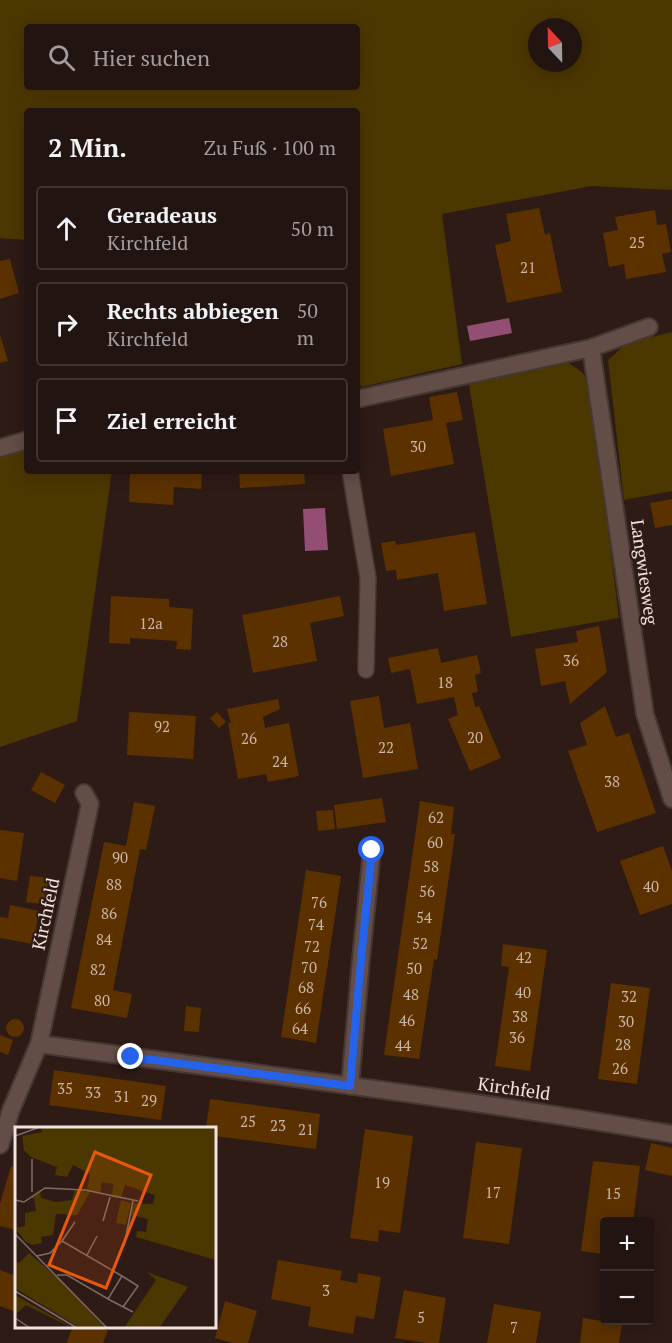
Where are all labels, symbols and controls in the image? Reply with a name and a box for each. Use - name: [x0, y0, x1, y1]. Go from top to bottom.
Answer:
- north arrow: [528, 18, 582, 72]
- search box: [24, 24, 360, 90]
- icon: search: [45, 41, 78, 74]
- text: Hier suchen: [93, 43, 210, 72]
- text: 2 Min.: [48, 130, 127, 164]
- text: Zu Fuß · 100 m: [204, 134, 336, 161]
- text: Geradeaus: [107, 200, 217, 229]
- icon: ahead: [50, 212, 83, 245]
- text: 50 m: [291, 215, 334, 242]
- text: Kirchfeld: [107, 229, 188, 256]
- house number: 25: [629, 232, 645, 252]
- house number: 21: [520, 257, 536, 277]
- text: Rechts abbiegen: [107, 296, 279, 325]
- text: 50 m: [297, 297, 318, 351]
- icon: right: [50, 308, 83, 341]
- text: Kirchfeld: [107, 325, 188, 352]
- icon: arrive: [50, 404, 83, 437]
- text: Ziel erreicht: [107, 406, 237, 435]
- house number: 30: [410, 436, 426, 456]
- street label: Langwiesweg: [626, 518, 664, 626]
- house number: 12a: [139, 613, 163, 633]
- house number: 28: [272, 631, 288, 651]
- house number: 36: [563, 650, 579, 670]
- house number: 18: [437, 672, 453, 692]
- house number: 92: [154, 716, 170, 736]
- house number: 20: [467, 727, 483, 747]
- house number: 26: [241, 728, 257, 748]
- house number: 22: [378, 737, 394, 757]
- house number: 24: [272, 751, 288, 771]
- house number: 38: [604, 771, 620, 791]
- house number: 62: [428, 807, 444, 827]
- house number: 60: [427, 832, 443, 852]
- route start: [358, 836, 384, 862]
- house number: 90: [112, 847, 128, 867]
- house number: 58: [423, 856, 439, 876]
- house number: 88: [106, 874, 122, 894]
- street label: Kirchfeld: [26, 875, 64, 952]
- house number: 40: [643, 876, 659, 896]
- house number: 56: [419, 881, 435, 901]
- house number: 76: [311, 892, 327, 912]
- house number: 86: [101, 903, 117, 923]
- house number: 54: [416, 907, 432, 927]
- house number: 74: [308, 914, 324, 934]
- house number: 84: [96, 929, 112, 949]
- house number: 52: [412, 933, 428, 953]
- house number: 72: [304, 936, 320, 956]
- house number: 42: [516, 947, 532, 967]
- house number: 70: [301, 957, 317, 977]
- house number: 50: [406, 958, 422, 978]
- house number: 82: [90, 959, 106, 979]
- house number: 68: [298, 977, 314, 997]
- house number: 40: [515, 982, 531, 1002]
- house number: 48: [403, 984, 419, 1004]
- house number: 32: [621, 986, 637, 1006]
- house number: 80: [94, 990, 110, 1010]
- house number: 66: [295, 998, 311, 1018]
- house number: 38: [512, 1006, 528, 1026]
- house number: 46: [399, 1010, 415, 1030]
- house number: 30: [618, 1011, 634, 1031]
- house number: 64: [292, 1018, 308, 1038]
- house number: 36: [509, 1027, 525, 1047]
- house number: 28: [615, 1034, 631, 1054]
- house number: 44: [395, 1035, 411, 1055]
- route end: [117, 1043, 143, 1069]
- house number: 26: [612, 1058, 628, 1078]
- street label: Kirchfeld: [476, 1071, 552, 1105]
- house number: 35: [57, 1078, 73, 1098]
- house number: 33: [85, 1082, 101, 1102]
- house number: 31: [114, 1086, 130, 1106]
- house number: 29: [141, 1090, 157, 1110]
- house number: 25: [240, 1111, 256, 1131]
- house number: 23: [270, 1115, 286, 1135]
- house number: 21: [298, 1119, 314, 1139]
- inset map: [15, 1127, 216, 1328]
- house number: 19: [374, 1172, 390, 1192]
- house number: 17: [485, 1182, 501, 1202]
- house number: 15: [605, 1183, 621, 1203]
- map controls: [600, 1217, 654, 1325]
- button: +: [600, 1217, 654, 1271]
- button: −: [600, 1271, 654, 1325]
- house number: 3: [322, 1280, 330, 1300]
- house number: 5: [417, 1307, 425, 1327]
- house number: 7: [510, 1317, 518, 1337]

